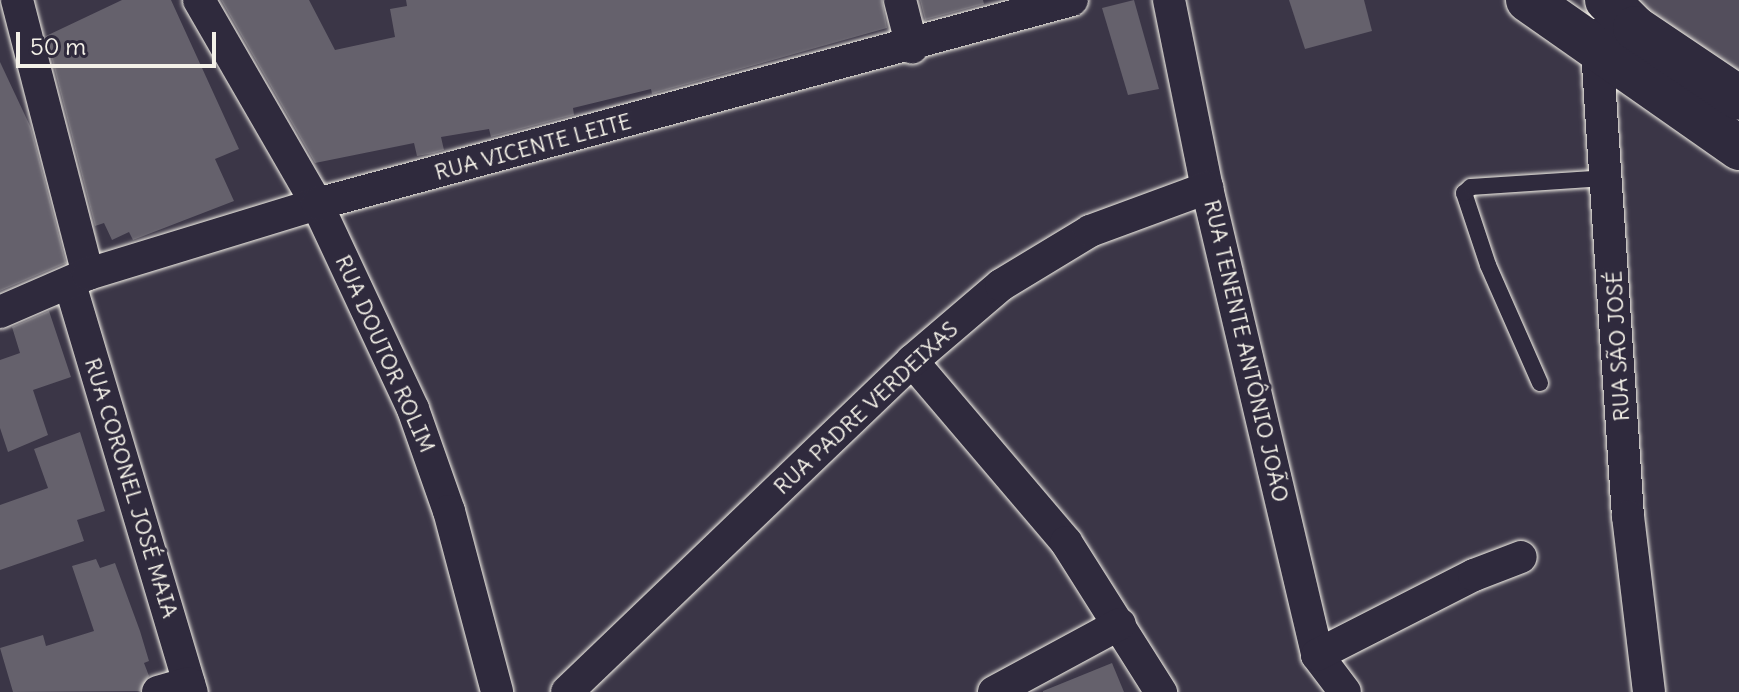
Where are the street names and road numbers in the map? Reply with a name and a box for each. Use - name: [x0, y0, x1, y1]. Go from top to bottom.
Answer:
- street label: RUA VICENTE LEITE: [432, 108, 634, 186]
- street label: RUA TENENTE ANTÔNIO JOÃO: [1198, 197, 1294, 505]
- street label: RUA DOUTOR ROLIM: [330, 251, 440, 457]
- street label: RUA SÃO JOSÉ: [1601, 270, 1635, 422]
- street label: RUA PADRE VERDEIXAS: [769, 316, 963, 500]
- street label: RUA CORONEL JOSÉ MAIA: [79, 355, 183, 621]

